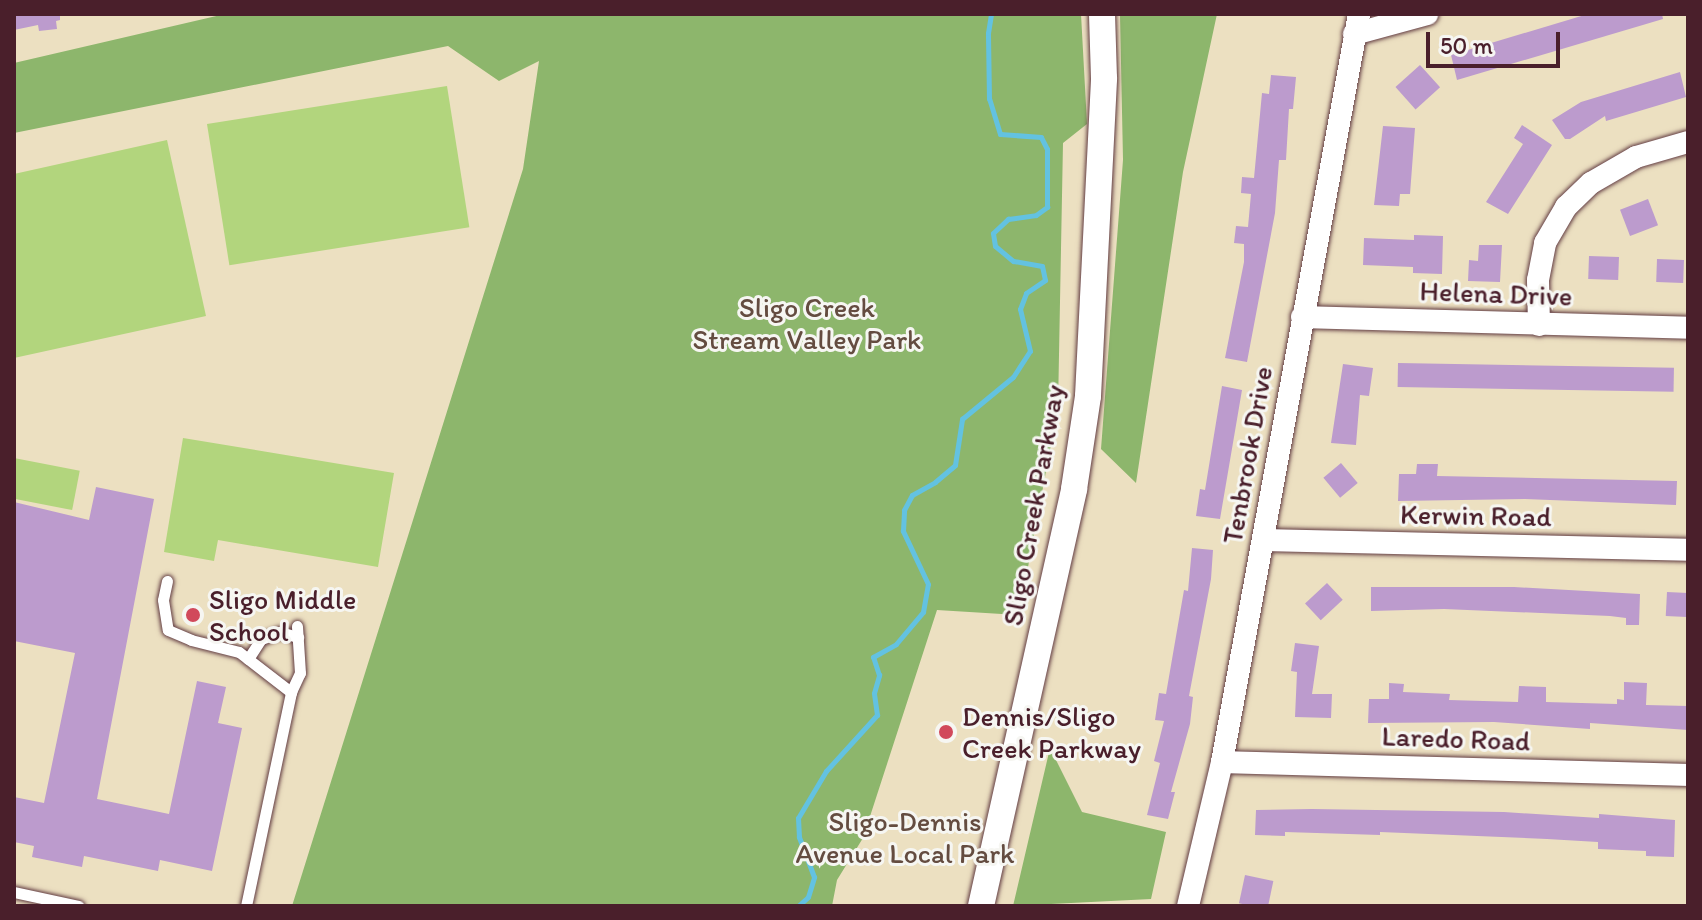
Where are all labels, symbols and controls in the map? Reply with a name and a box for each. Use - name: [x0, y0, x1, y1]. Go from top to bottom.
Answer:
- scale bar: [1430, 16, 1564, 66]
- text: 50 m: [1440, 31, 1493, 60]
- street label: Helena Drive: [1419, 274, 1573, 312]
- park label: Sligo Creek Stream Valley Park: [693, 290, 921, 356]
- street label: Tenbrook Drive: [1215, 363, 1279, 547]
- street label: Sligo Creek Parkway: [995, 383, 1071, 627]
- street label: Kerwin Road: [1400, 497, 1552, 533]
- place label: Sligo Middle School: [209, 582, 355, 648]
- marker: Sligo Middle School: [184, 606, 202, 624]
- place label: Dennis/Sligo Creek Parkway: [962, 699, 1139, 765]
- street label: Laredo Road: [1381, 719, 1531, 757]
- marker: Dennis/Sligo Creek Parkway: [937, 723, 955, 741]
- park label: Sligo-Dennis Avenue Local Park: [796, 804, 1014, 870]

